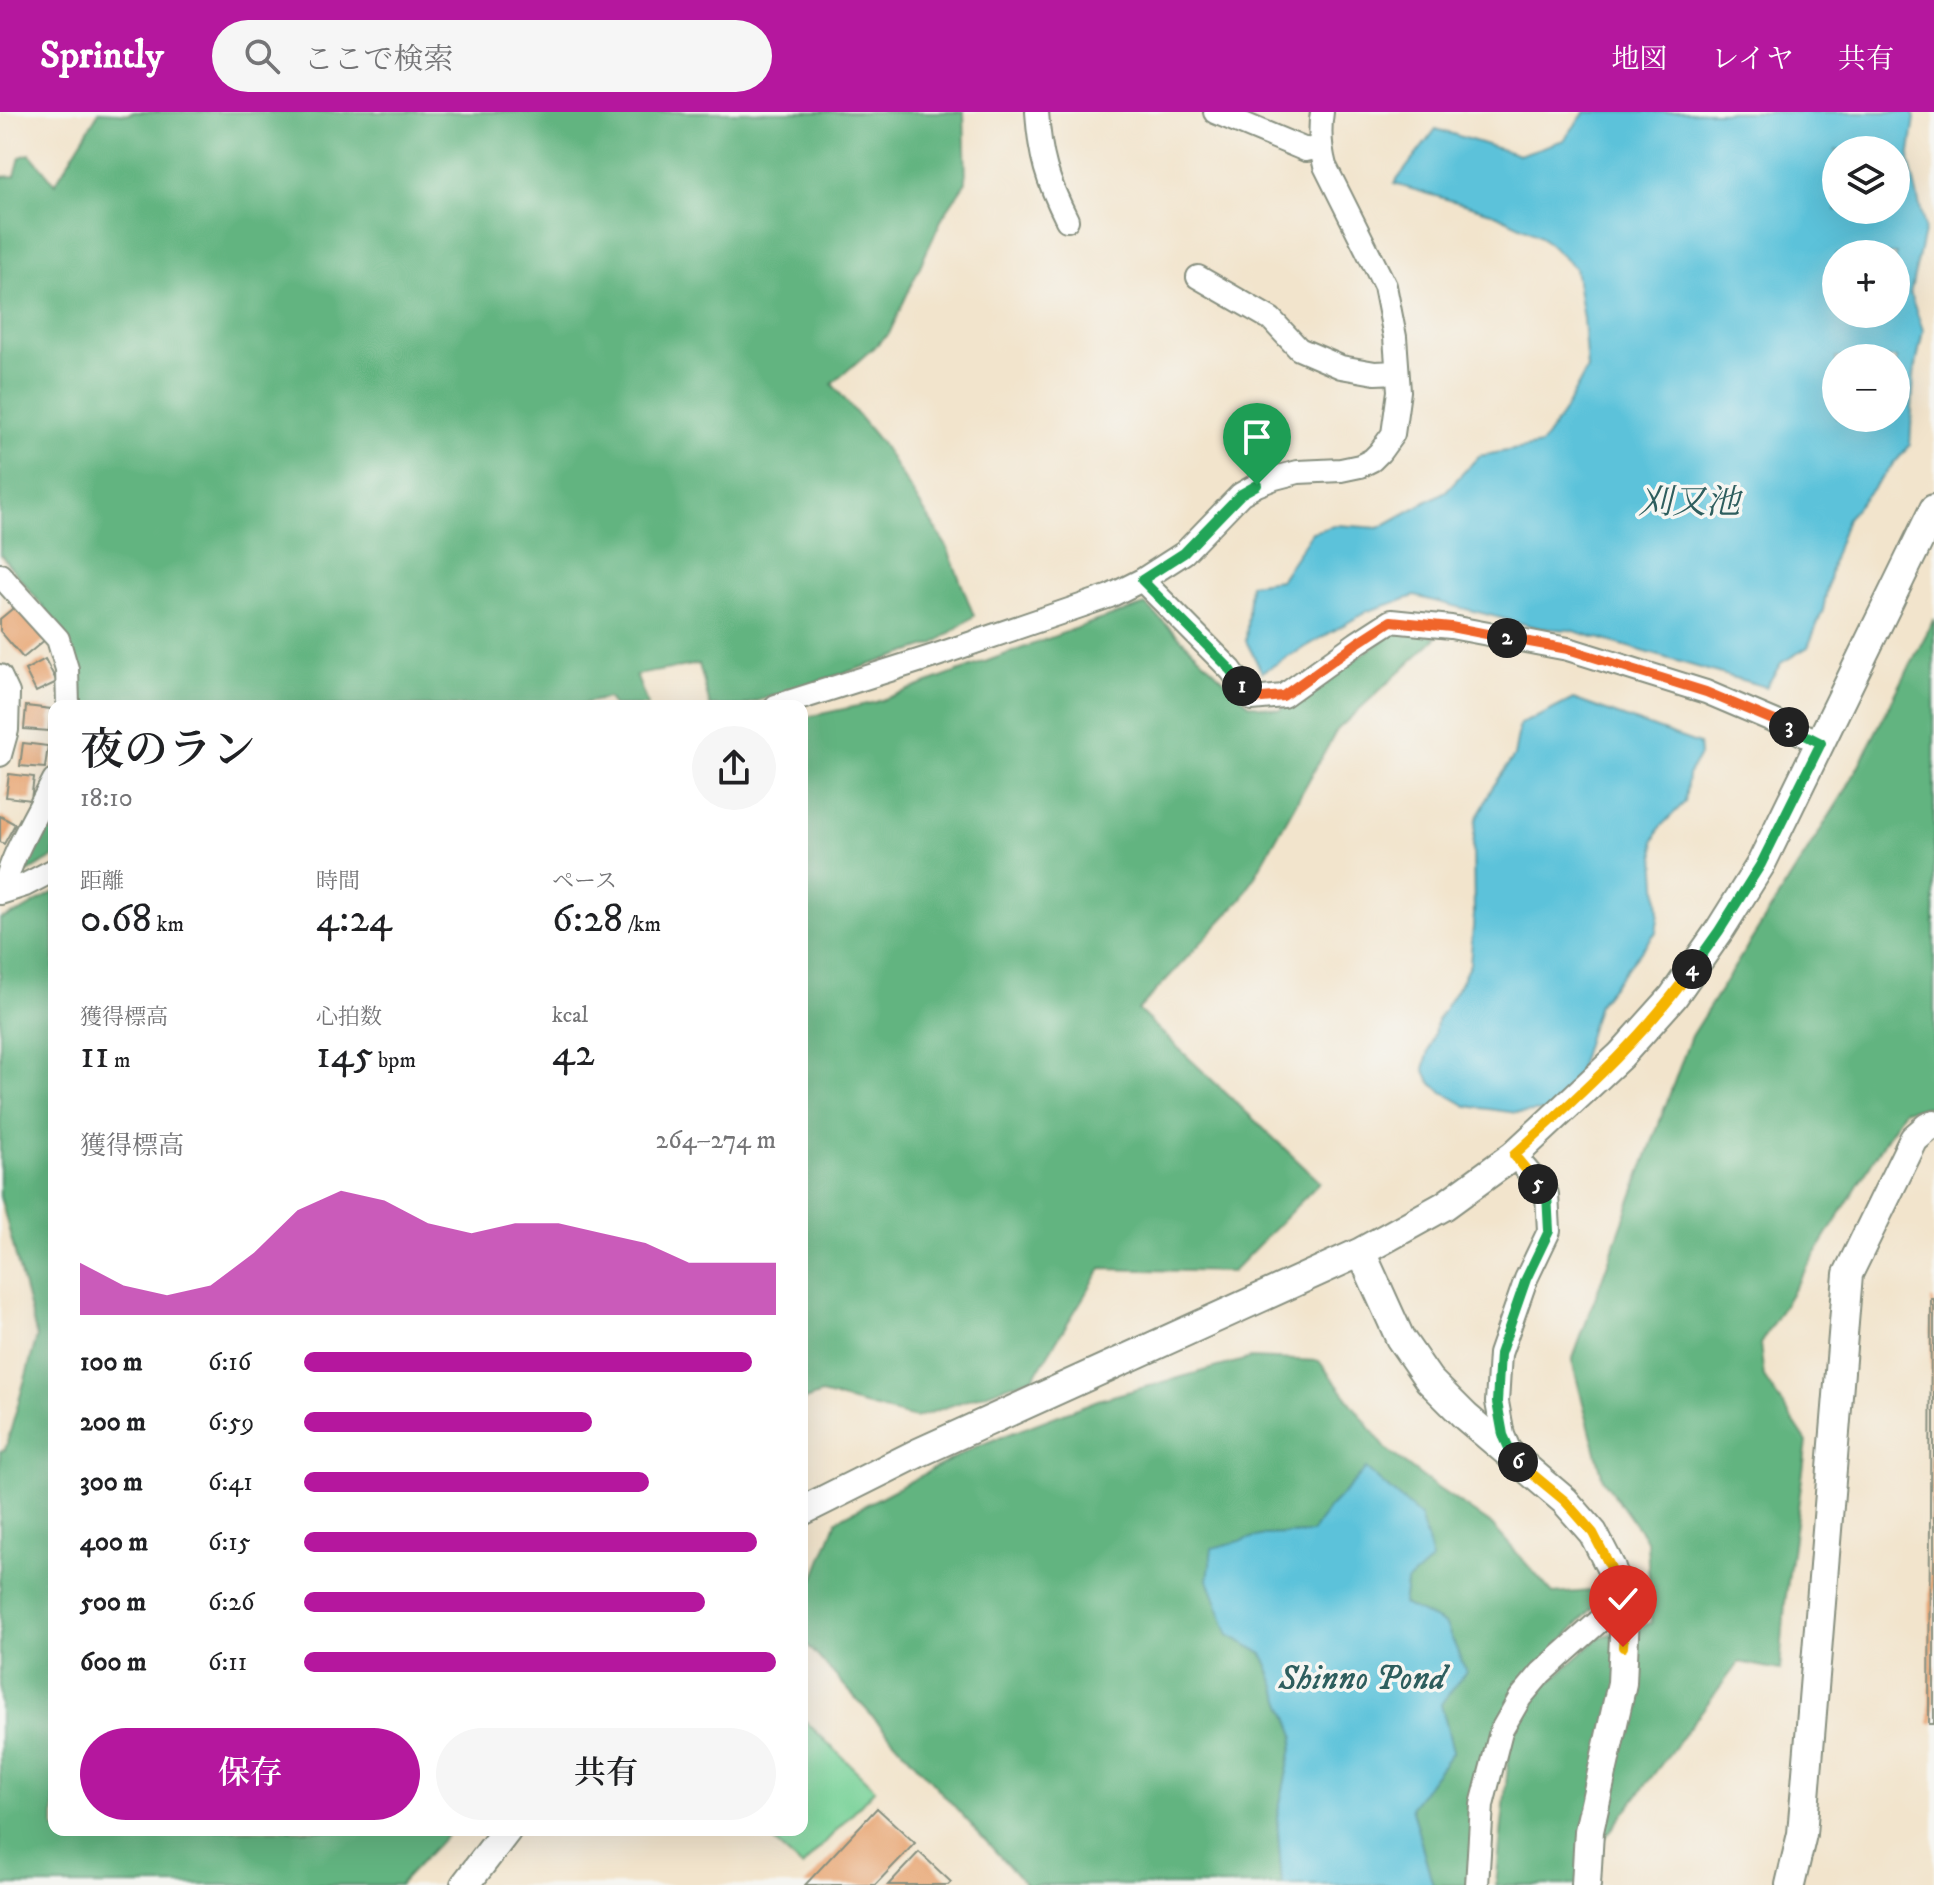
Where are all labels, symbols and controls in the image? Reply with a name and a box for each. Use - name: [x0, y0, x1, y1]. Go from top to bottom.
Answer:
- search box: [212, 20, 772, 92]
- text: Sprintly: [40, 32, 164, 80]
- icon: search: [240, 34, 284, 78]
- text: ここで検索: [304, 42, 454, 79]
- text: 地図: [1611, 42, 1667, 77]
- text: レイヤ: [1711, 42, 1794, 77]
- text: 共有: [1838, 42, 1894, 77]
- map controls: [1822, 136, 1910, 432]
- button: layers: [1822, 136, 1910, 224]
- button: +: [1822, 240, 1910, 328]
- button: −: [1822, 344, 1910, 432]
- pin: [1223, 403, 1291, 485]
- icon: arrive: [1235, 415, 1279, 459]
- water label: 刈又池: [1638, 482, 1744, 524]
- pin: 2: [1487, 618, 1527, 658]
- text: 2: [1502, 624, 1512, 651]
- pin: 1: [1222, 666, 1262, 706]
- text: 1: [1238, 672, 1246, 699]
- pin: 3: [1769, 707, 1809, 747]
- text: 3: [1785, 713, 1793, 740]
- text: 夜のラン: [80, 724, 256, 779]
- button: share: [692, 726, 776, 810]
- text: 18:10: [80, 782, 133, 815]
- text: 距離: [80, 868, 124, 895]
- text: 時間: [316, 868, 360, 895]
- text: ペース: [552, 868, 617, 895]
- text: 0.68: [80, 895, 152, 945]
- text: 4:24: [316, 895, 392, 945]
- text: 6:28: [552, 895, 623, 945]
- text: km: [152, 911, 184, 938]
- text: /km: [623, 911, 661, 938]
- pin: 4: [1672, 949, 1712, 989]
- text: 4: [1686, 955, 1698, 982]
- text: kcal: [552, 1002, 588, 1029]
- text: 獲得標高: [80, 1004, 168, 1031]
- text: 心拍数: [316, 1004, 382, 1031]
- text: 42: [552, 1029, 595, 1079]
- text: 11: [80, 1031, 109, 1081]
- text: 145: [316, 1031, 373, 1081]
- text: m: [109, 1047, 131, 1074]
- text: bpm: [373, 1047, 416, 1074]
- text: 264–274 m: [656, 1124, 776, 1157]
- text: 獲得標高: [80, 1130, 184, 1163]
- pin: 5: [1518, 1164, 1558, 1204]
- text: 5: [1533, 1170, 1543, 1197]
- text: 100 m: [80, 1346, 143, 1379]
- text: 6:16: [208, 1346, 251, 1379]
- text: 200 m: [80, 1406, 146, 1439]
- text: 6:59: [208, 1406, 254, 1439]
- pin: 6: [1498, 1442, 1538, 1482]
- text: 6: [1512, 1448, 1524, 1475]
- text: 300 m: [80, 1466, 143, 1499]
- text: 6:41: [208, 1466, 253, 1499]
- text: 400 m: [80, 1526, 148, 1559]
- text: 6:15: [208, 1526, 251, 1559]
- pin: [1589, 1565, 1657, 1647]
- icon: check: [1601, 1577, 1645, 1621]
- text: 500 m: [80, 1586, 146, 1619]
- text: 6:26: [208, 1586, 255, 1619]
- text: 600 m: [80, 1646, 147, 1679]
- text: 6:11: [208, 1646, 247, 1679]
- water label: Shinno Pond: [1277, 1658, 1450, 1700]
- button: 保存: [80, 1728, 420, 1820]
- button: 共有: [436, 1728, 776, 1820]

